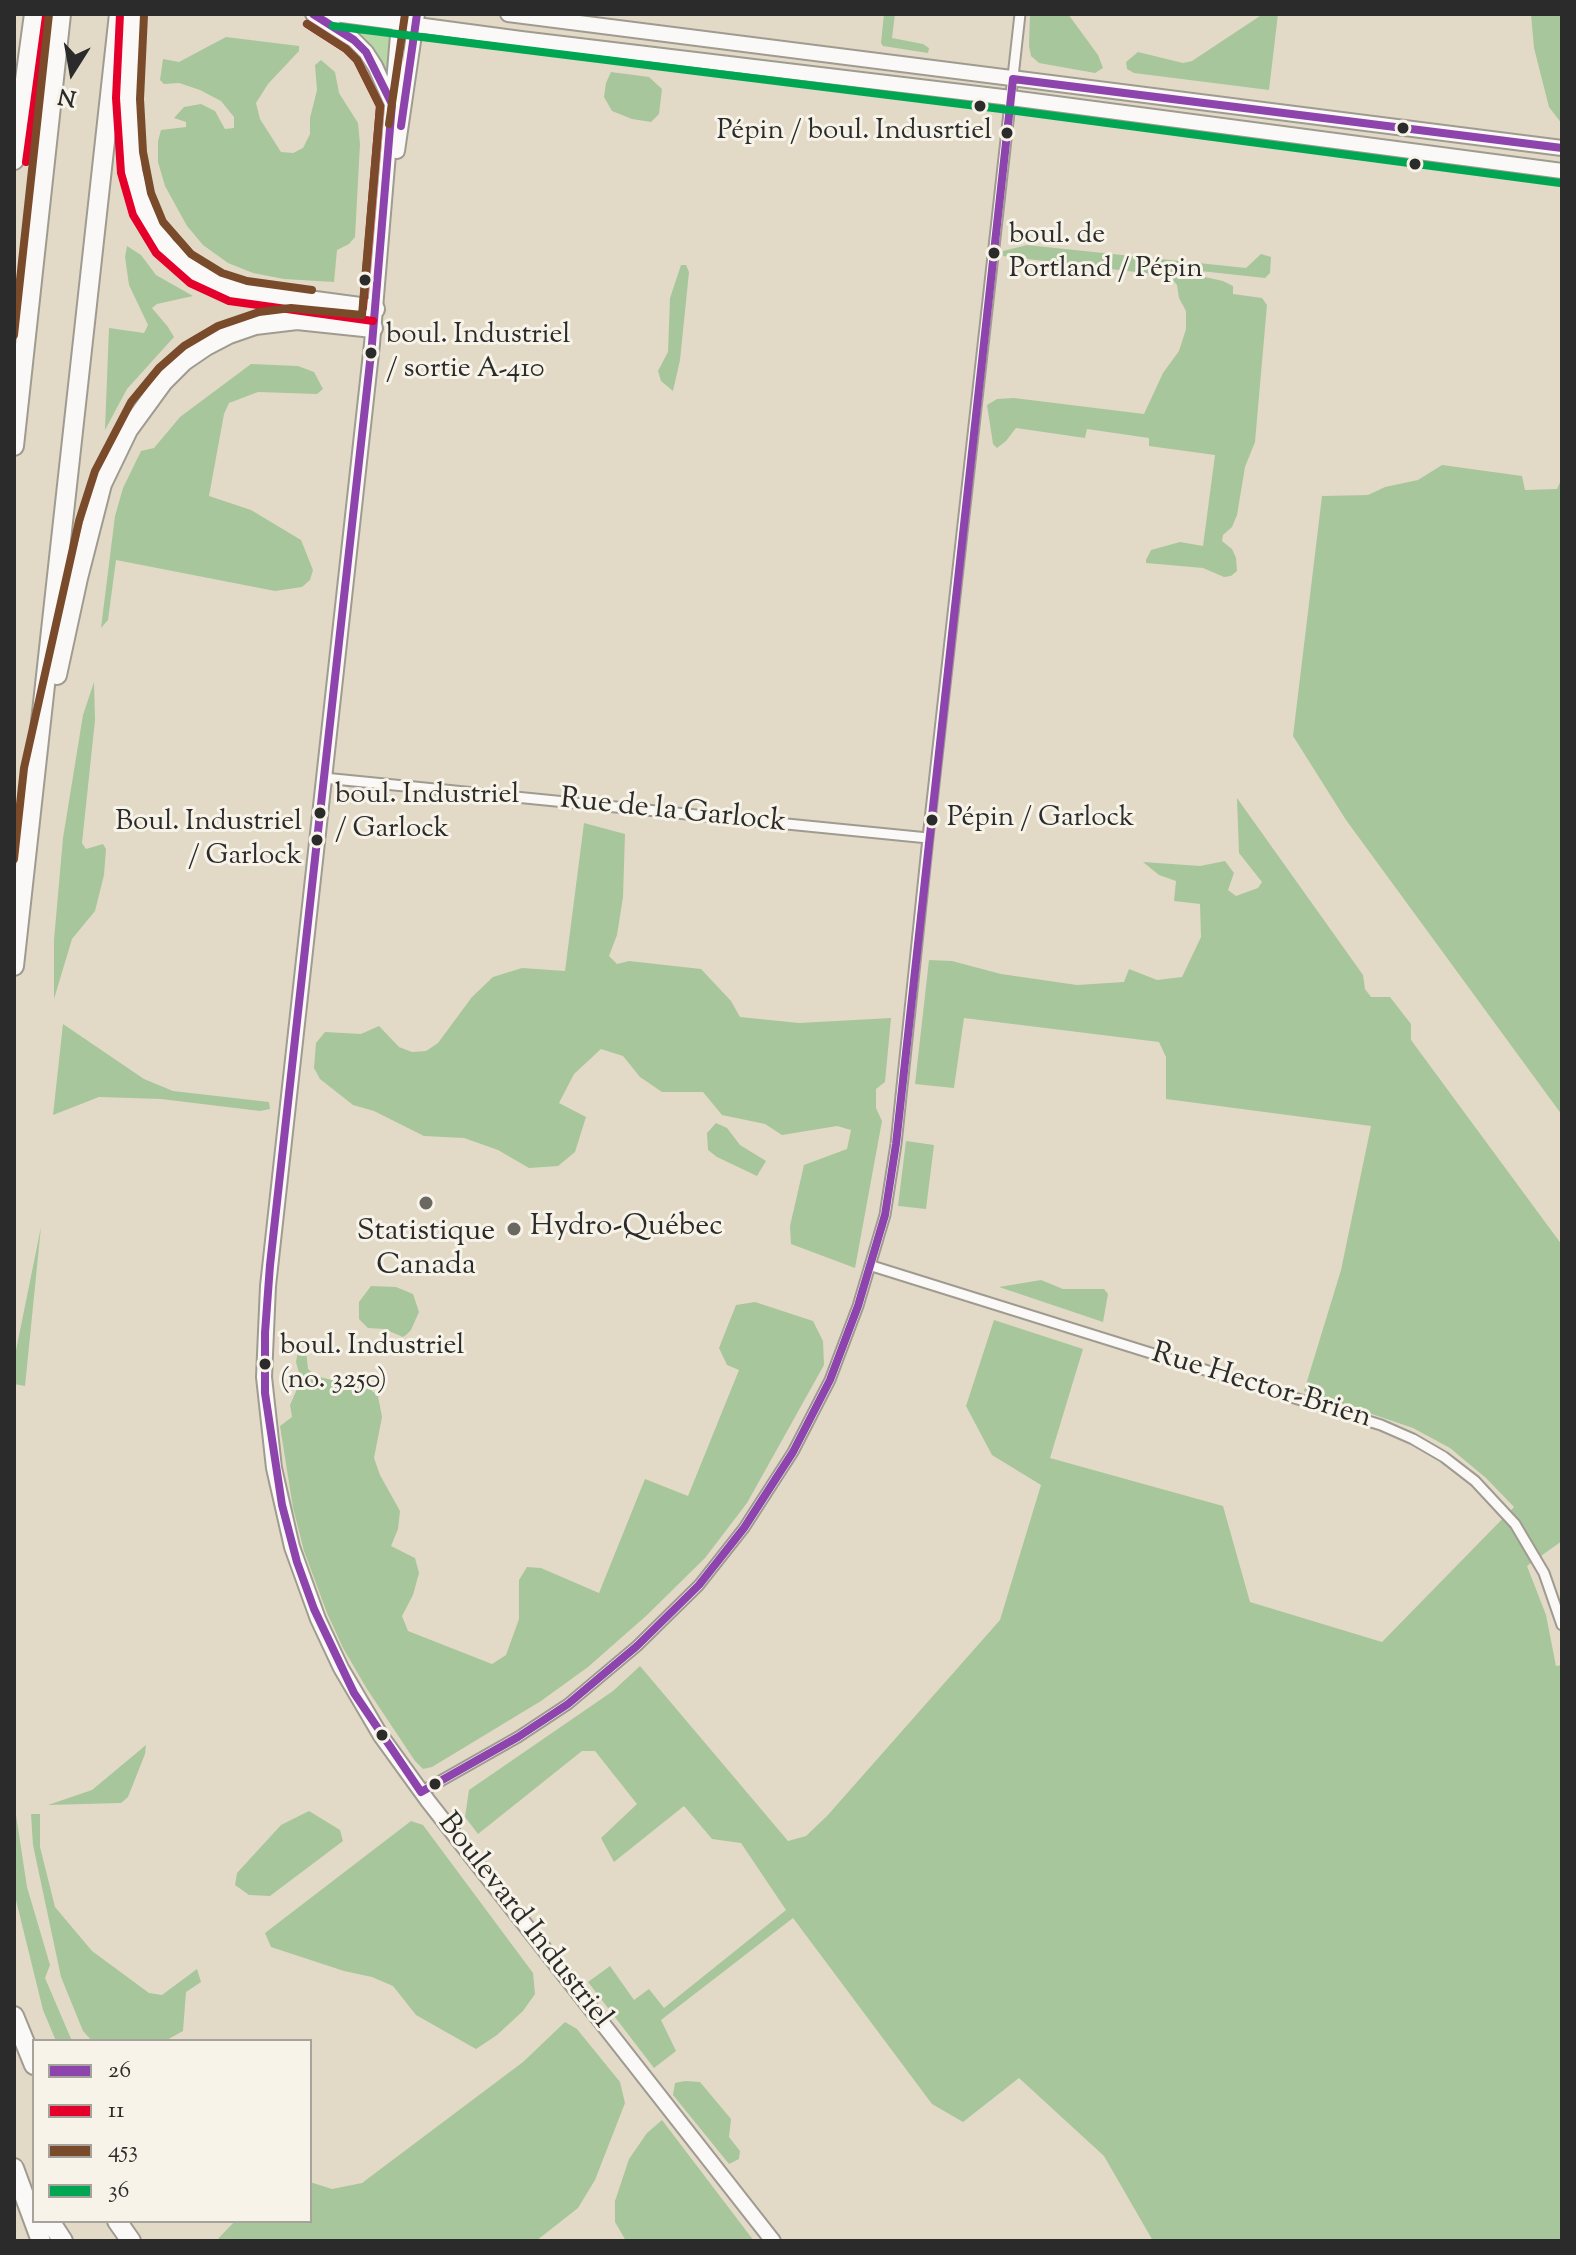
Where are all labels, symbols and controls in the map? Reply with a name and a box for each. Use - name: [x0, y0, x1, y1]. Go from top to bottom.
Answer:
- north arrow: [32, 32, 112, 112]
- text: N: [56, 78, 79, 113]
- unlabelled marker: [972, 98, 988, 114]
- place label: Pépin / boul. Indusrtiel: [717, 116, 992, 150]
- unlabelled marker: [1395, 120, 1411, 136]
- marker: Pépin / boul. Indusrtiel: [999, 125, 1015, 141]
- unlabelled marker: [1407, 156, 1423, 172]
- place label: boul. de Portland / Pépin: [1009, 220, 1203, 286]
- marker: boul. de Portland / Pépin: [986, 245, 1002, 261]
- unlabelled marker: [357, 272, 373, 288]
- place label: boul. Industriel / sortie A-410: [386, 320, 570, 386]
- marker: boul. Industriel / sortie A-410: [363, 345, 379, 361]
- place label: boul. Industriel / Garlock: [335, 780, 519, 846]
- street label: Rue de la Garlock: [558, 783, 788, 843]
- place label: Pépin / Garlock: [947, 803, 1134, 837]
- marker: boul. Industriel / Garlock: [312, 805, 328, 821]
- place label: Boul. Industriel / Garlock: [115, 807, 302, 873]
- marker: Pépin / Garlock: [924, 812, 940, 828]
- marker: Boul. Industriel / Garlock: [309, 832, 325, 848]
- marker: Statistique Canada: [417, 1194, 435, 1212]
- place label: Hydro-Québec: [530, 1211, 723, 1247]
- place label: Statistique Canada: [357, 1216, 495, 1286]
- marker: Hydro-Québec: [505, 1220, 523, 1238]
- place label: boul. Industriel (no. 3250): [280, 1331, 464, 1397]
- street label: Rue Hector-Brien: [1147, 1337, 1375, 1439]
- marker: boul. Industriel (no. 3250): [257, 1356, 273, 1372]
- unlabelled marker: [374, 1727, 390, 1743]
- unlabelled marker: [427, 1776, 443, 1792]
- street label: Boulevard Industriel: [428, 1807, 618, 2037]
- legend: [32, 2039, 312, 2223]
- text: 26: [108, 2054, 131, 2088]
- text: 11: [108, 2094, 124, 2128]
- text: 453: [108, 2134, 138, 2168]
- text: 36: [108, 2174, 129, 2208]

